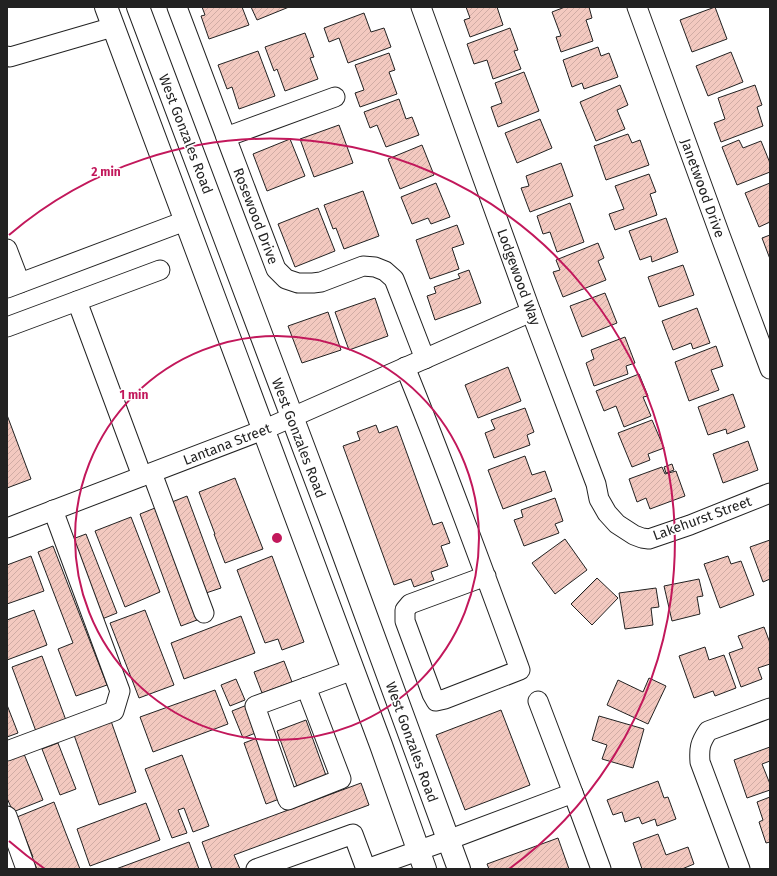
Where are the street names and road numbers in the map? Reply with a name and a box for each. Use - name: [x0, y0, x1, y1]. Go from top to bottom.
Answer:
- street label: West Gonzales Road: [155, 72, 216, 197]
- street label: Janetwood Drive: [677, 136, 728, 240]
- street label: Rosewood Drive: [229, 166, 282, 267]
- street label: Lodgewood Way: [493, 226, 544, 328]
- street label: West Gonzales Road: [268, 376, 329, 501]
- street label: Lantana Street: [181, 420, 274, 469]
- street label: Lakehurst Street: [650, 492, 755, 544]
- street label: West Gonzales Road: [382, 680, 441, 805]

